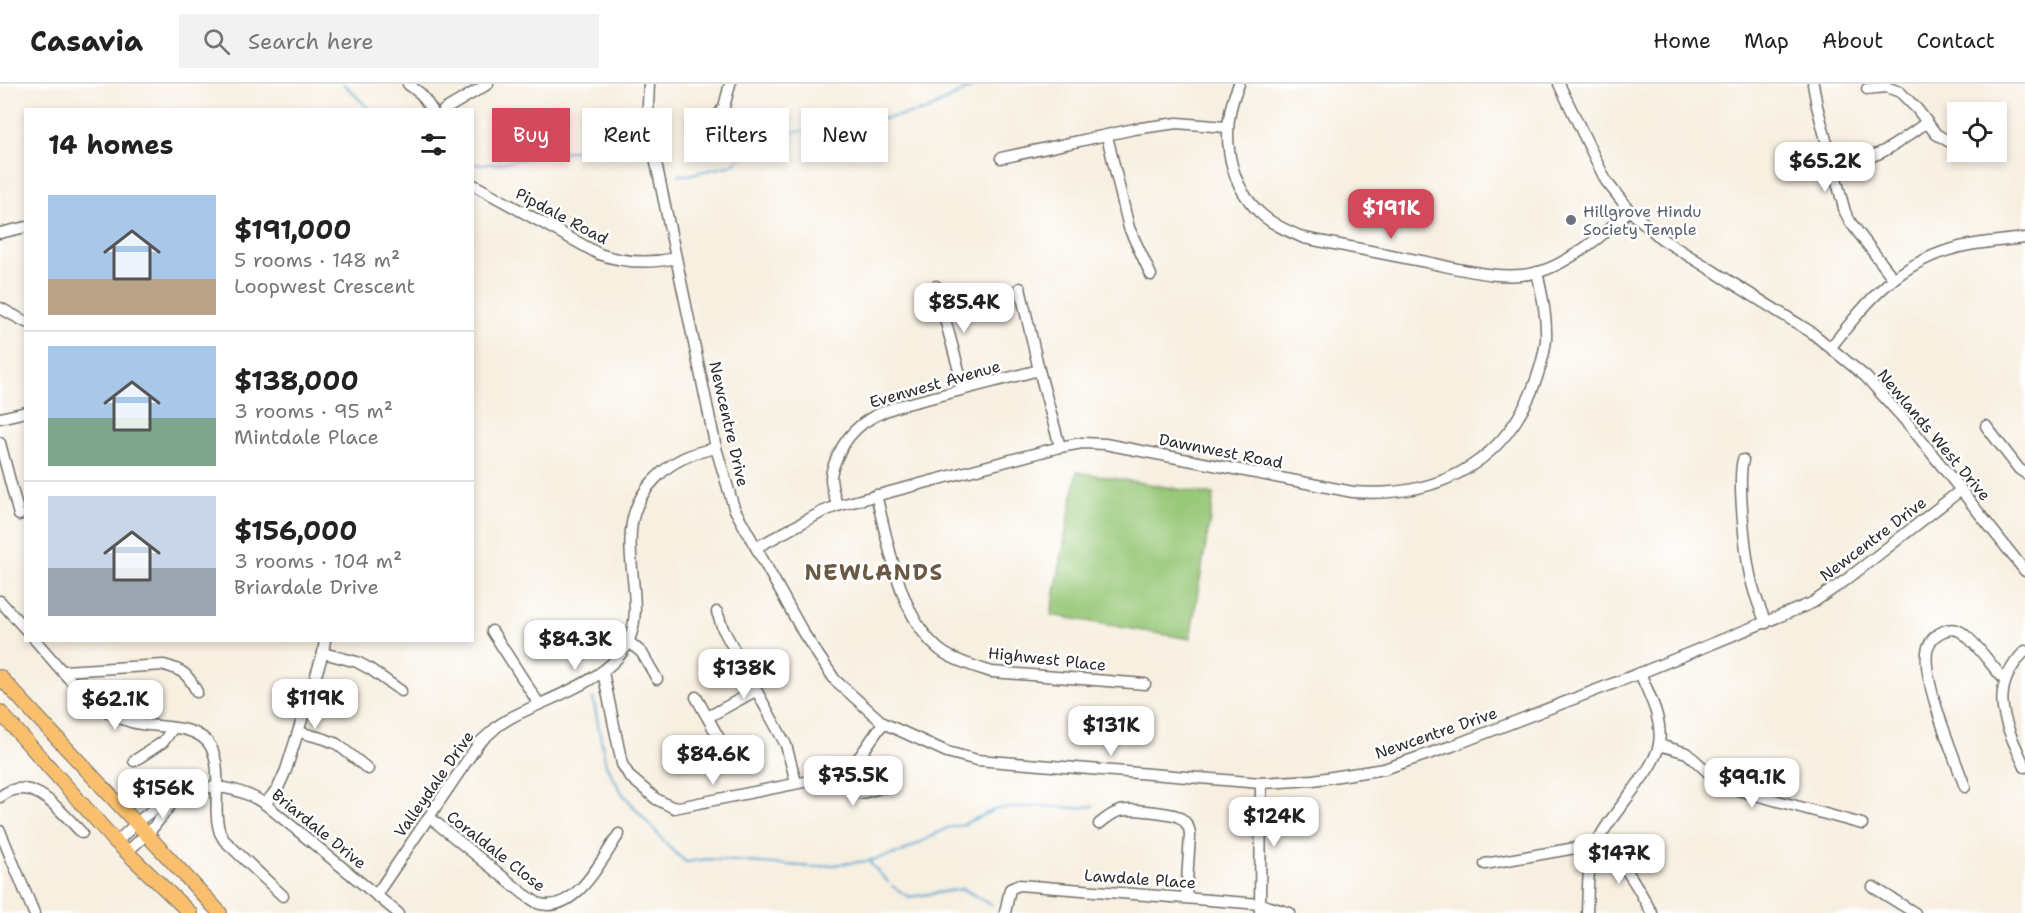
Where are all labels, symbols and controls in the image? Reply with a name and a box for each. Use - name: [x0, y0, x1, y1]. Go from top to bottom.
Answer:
- search box: [179, 14, 599, 68]
- text: Casavia: [30, 22, 143, 60]
- icon: search: [200, 25, 233, 58]
- text: Search here: [248, 27, 374, 56]
- text: Home: [1653, 27, 1711, 55]
- text: Map: [1744, 27, 1789, 55]
- text: About: [1822, 27, 1883, 55]
- text: Contact: [1916, 27, 1995, 55]
- map controls: [1947, 102, 2007, 162]
- button: locate: [1947, 102, 2007, 162]
- chip: Buy: [492, 108, 570, 162]
- chip: Rent: [582, 108, 672, 162]
- chip: Filters: [684, 108, 789, 162]
- chip: New: [801, 108, 888, 162]
- text: 14 homes: [48, 127, 174, 162]
- icon: filters: [417, 128, 450, 161]
- pin: $65.2K: [1776, 142, 1874, 193]
- text: $65.2K: [1789, 148, 1861, 174]
- street label: Pipdale Road: [512, 183, 612, 249]
- pin: $191K: [1349, 189, 1433, 240]
- text: $191K: [1362, 195, 1420, 221]
- place label: Hillgrove Hindu Society Temple: [1583, 201, 1702, 240]
- text: $191,000: [234, 212, 352, 247]
- marker: Hillgrove Hindu Society Temple: [1564, 213, 1578, 227]
- icon: home: [96, 219, 168, 291]
- text: 5 rooms · 148 m²: [234, 247, 400, 273]
- text: Loopwest Crescent: [234, 273, 415, 299]
- pin: $85.4K: [915, 283, 1013, 334]
- text: $85.4K: [928, 289, 1000, 315]
- street label: Evenwest Avenue: [867, 355, 1003, 413]
- street label: Newcentre Drive: [704, 359, 754, 489]
- text: $138,000: [234, 363, 359, 398]
- street label: Newlands West Drive: [1873, 365, 1995, 505]
- icon: home: [96, 370, 168, 442]
- text: 3 rooms · 95 m²: [234, 398, 393, 424]
- text: Mintdale Place: [234, 424, 379, 450]
- street label: Dawnwest Road: [1157, 429, 1285, 473]
- street label: Newcentre Drive: [1816, 492, 1930, 586]
- text: $156,000: [234, 513, 357, 548]
- icon: home: [96, 520, 168, 592]
- text: 3 rooms · 104 m²: [234, 548, 402, 574]
- district label: NEWLANDS: [804, 558, 944, 587]
- text: Briardale Drive: [234, 574, 379, 600]
- pin: $84.3K: [526, 620, 624, 671]
- text: $84.3K: [538, 626, 612, 652]
- street label: Highwest Place: [987, 642, 1107, 676]
- pin: $138K: [702, 649, 786, 700]
- text: $138K: [712, 655, 776, 681]
- pin: $119K: [273, 679, 357, 730]
- pin: $62.1K: [66, 680, 164, 731]
- text: $119K: [286, 685, 344, 711]
- text: $62.1K: [81, 686, 149, 712]
- street label: Newcentre Drive: [1372, 702, 1500, 764]
- pin: $131K: [1069, 706, 1153, 757]
- text: $131K: [1082, 712, 1140, 738]
- street label: Valleydale Drive: [389, 727, 479, 841]
- pin: $84.6K: [664, 735, 762, 786]
- text: $84.6K: [676, 741, 750, 767]
- pin: $75.5K: [804, 756, 902, 807]
- pin: $99.1K: [1703, 758, 1801, 809]
- text: $75.5K: [818, 762, 888, 788]
- text: $99.1K: [1718, 764, 1786, 790]
- pin: $156K: [121, 769, 205, 820]
- text: $156K: [132, 775, 194, 801]
- street label: Briardale Drive: [267, 784, 371, 874]
- pin: $124K: [1232, 797, 1316, 848]
- text: $124K: [1243, 803, 1305, 829]
- street label: Coraldale Close: [442, 806, 550, 896]
- pin: $147K: [1577, 834, 1661, 885]
- text: $147K: [1588, 840, 1650, 866]
- street label: Lawdale Place: [1083, 865, 1197, 893]

